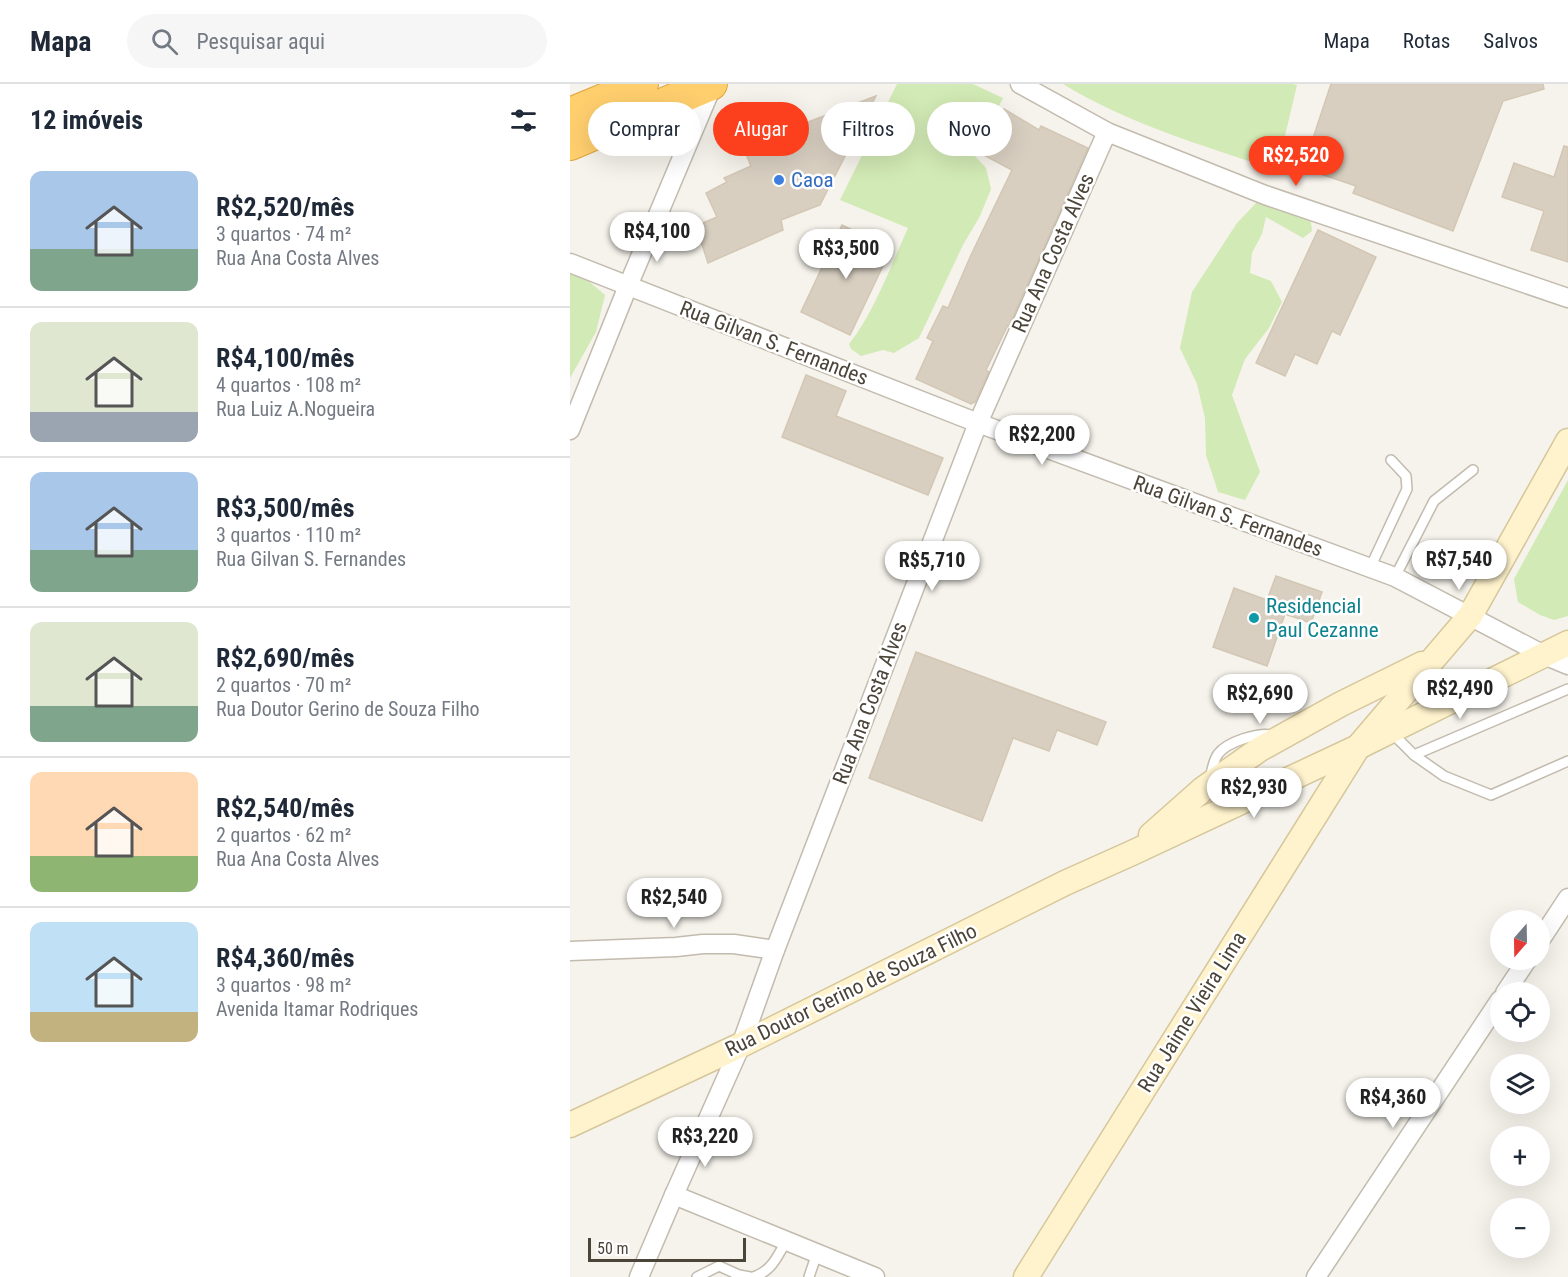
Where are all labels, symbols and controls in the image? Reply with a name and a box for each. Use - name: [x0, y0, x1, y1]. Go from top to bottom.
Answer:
- search box: [127, 14, 547, 68]
- text: Mapa: [30, 25, 91, 58]
- icon: search: [148, 25, 181, 58]
- text: Pesquisar aqui: [196, 29, 325, 54]
- text: Mapa: [1323, 29, 1370, 53]
- text: Rotas: [1403, 29, 1450, 53]
- text: Salvos: [1483, 29, 1538, 53]
- chip: Comprar: [588, 102, 701, 156]
- chip: Alugar: [713, 102, 809, 156]
- chip: Filtros: [821, 102, 915, 156]
- chip: Novo: [927, 102, 1012, 156]
- icon: filters: [507, 104, 540, 137]
- text: 12 imóveis: [30, 105, 143, 135]
- pin: R$2,520: [1241, 136, 1351, 187]
- text: R$2,520: [1263, 143, 1329, 167]
- place label: Caoa: [791, 168, 834, 192]
- street label: Rua Ana Costa Alves: [1007, 170, 1099, 336]
- marker: Caoa: [772, 173, 786, 187]
- text: R$2,520/mês: [216, 192, 355, 222]
- icon: home: [78, 195, 150, 267]
- pin: R$4,100: [602, 212, 712, 263]
- text: R$4,100: [624, 219, 690, 243]
- text: 3 quartos · 74 m²: [216, 222, 351, 246]
- pin: R$3,500: [791, 229, 901, 280]
- text: R$3,500: [813, 236, 879, 260]
- text: Rua Ana Costa Alves: [216, 246, 379, 270]
- street label: Rua Gilvan S. Fernandes: [676, 296, 872, 390]
- text: R$4,100/mês: [216, 343, 355, 373]
- icon: home: [78, 346, 150, 418]
- text: 4 quartos · 108 m²: [216, 373, 361, 397]
- text: Rua Luiz A.Nogueira: [216, 397, 375, 421]
- pin: R$2,200: [987, 415, 1097, 466]
- text: R$2,200: [1009, 422, 1075, 446]
- street label: Rua Gilvan S. Fernandes: [1130, 471, 1326, 561]
- text: R$3,500/mês: [216, 493, 355, 523]
- icon: home: [78, 496, 150, 568]
- text: 3 quartos · 110 m²: [216, 523, 361, 547]
- pin: R$7,540: [1404, 540, 1514, 591]
- pin: R$5,710: [877, 541, 987, 592]
- text: Rua Gilvan S. Fernandes: [216, 547, 406, 571]
- text: R$7,540: [1426, 547, 1492, 571]
- text: R$5,710: [899, 548, 965, 572]
- place label: Residencial Paul Cezanne: [1266, 594, 1379, 642]
- marker: Residencial Paul Cezanne: [1247, 611, 1261, 625]
- street label: Rua Ana Costa Alves: [828, 619, 912, 787]
- text: R$2,690/mês: [216, 643, 355, 673]
- icon: home: [78, 646, 150, 718]
- pin: R$2,490: [1405, 669, 1515, 720]
- text: 2 quartos · 70 m²: [216, 673, 351, 697]
- pin: R$2,690: [1205, 674, 1315, 725]
- text: R$2,490: [1427, 676, 1493, 700]
- text: R$2,690: [1227, 681, 1293, 705]
- text: Rua Doutor Gerino de Souza Filho: [216, 697, 480, 721]
- pin: R$2,930: [1199, 768, 1309, 819]
- text: R$2,930: [1221, 775, 1287, 799]
- text: R$2,540/mês: [216, 793, 355, 823]
- icon: home: [78, 796, 150, 868]
- text: 2 quartos · 62 m²: [216, 823, 351, 847]
- text: Rua Ana Costa Alves: [216, 847, 379, 871]
- pin: R$2,540: [619, 878, 729, 929]
- text: R$2,540: [641, 885, 707, 909]
- north arrow: [1490, 910, 1550, 970]
- map controls: [1490, 910, 1550, 1258]
- street label: Rua Doutor Gerino de Souza Filho: [721, 919, 981, 1061]
- street label: Rua Jaime Vieira Lima: [1133, 927, 1251, 1097]
- text: R$4,360/mês: [216, 943, 355, 973]
- icon: home: [78, 946, 150, 1018]
- text: 3 quartos · 98 m²: [216, 973, 351, 997]
- button: locate: [1490, 982, 1550, 1042]
- text: Avenida Itamar Rodriques: [216, 997, 418, 1021]
- button: layers: [1490, 1054, 1550, 1114]
- pin: R$4,360: [1338, 1078, 1448, 1129]
- text: R$4,360: [1360, 1085, 1426, 1109]
- pin: R$3,220: [650, 1117, 760, 1168]
- text: R$3,220: [672, 1124, 738, 1148]
- button: +: [1490, 1126, 1550, 1186]
- button: −: [1490, 1198, 1550, 1258]
- scale bar: [588, 1235, 746, 1262]
- text: 50 m: [597, 1239, 629, 1258]

